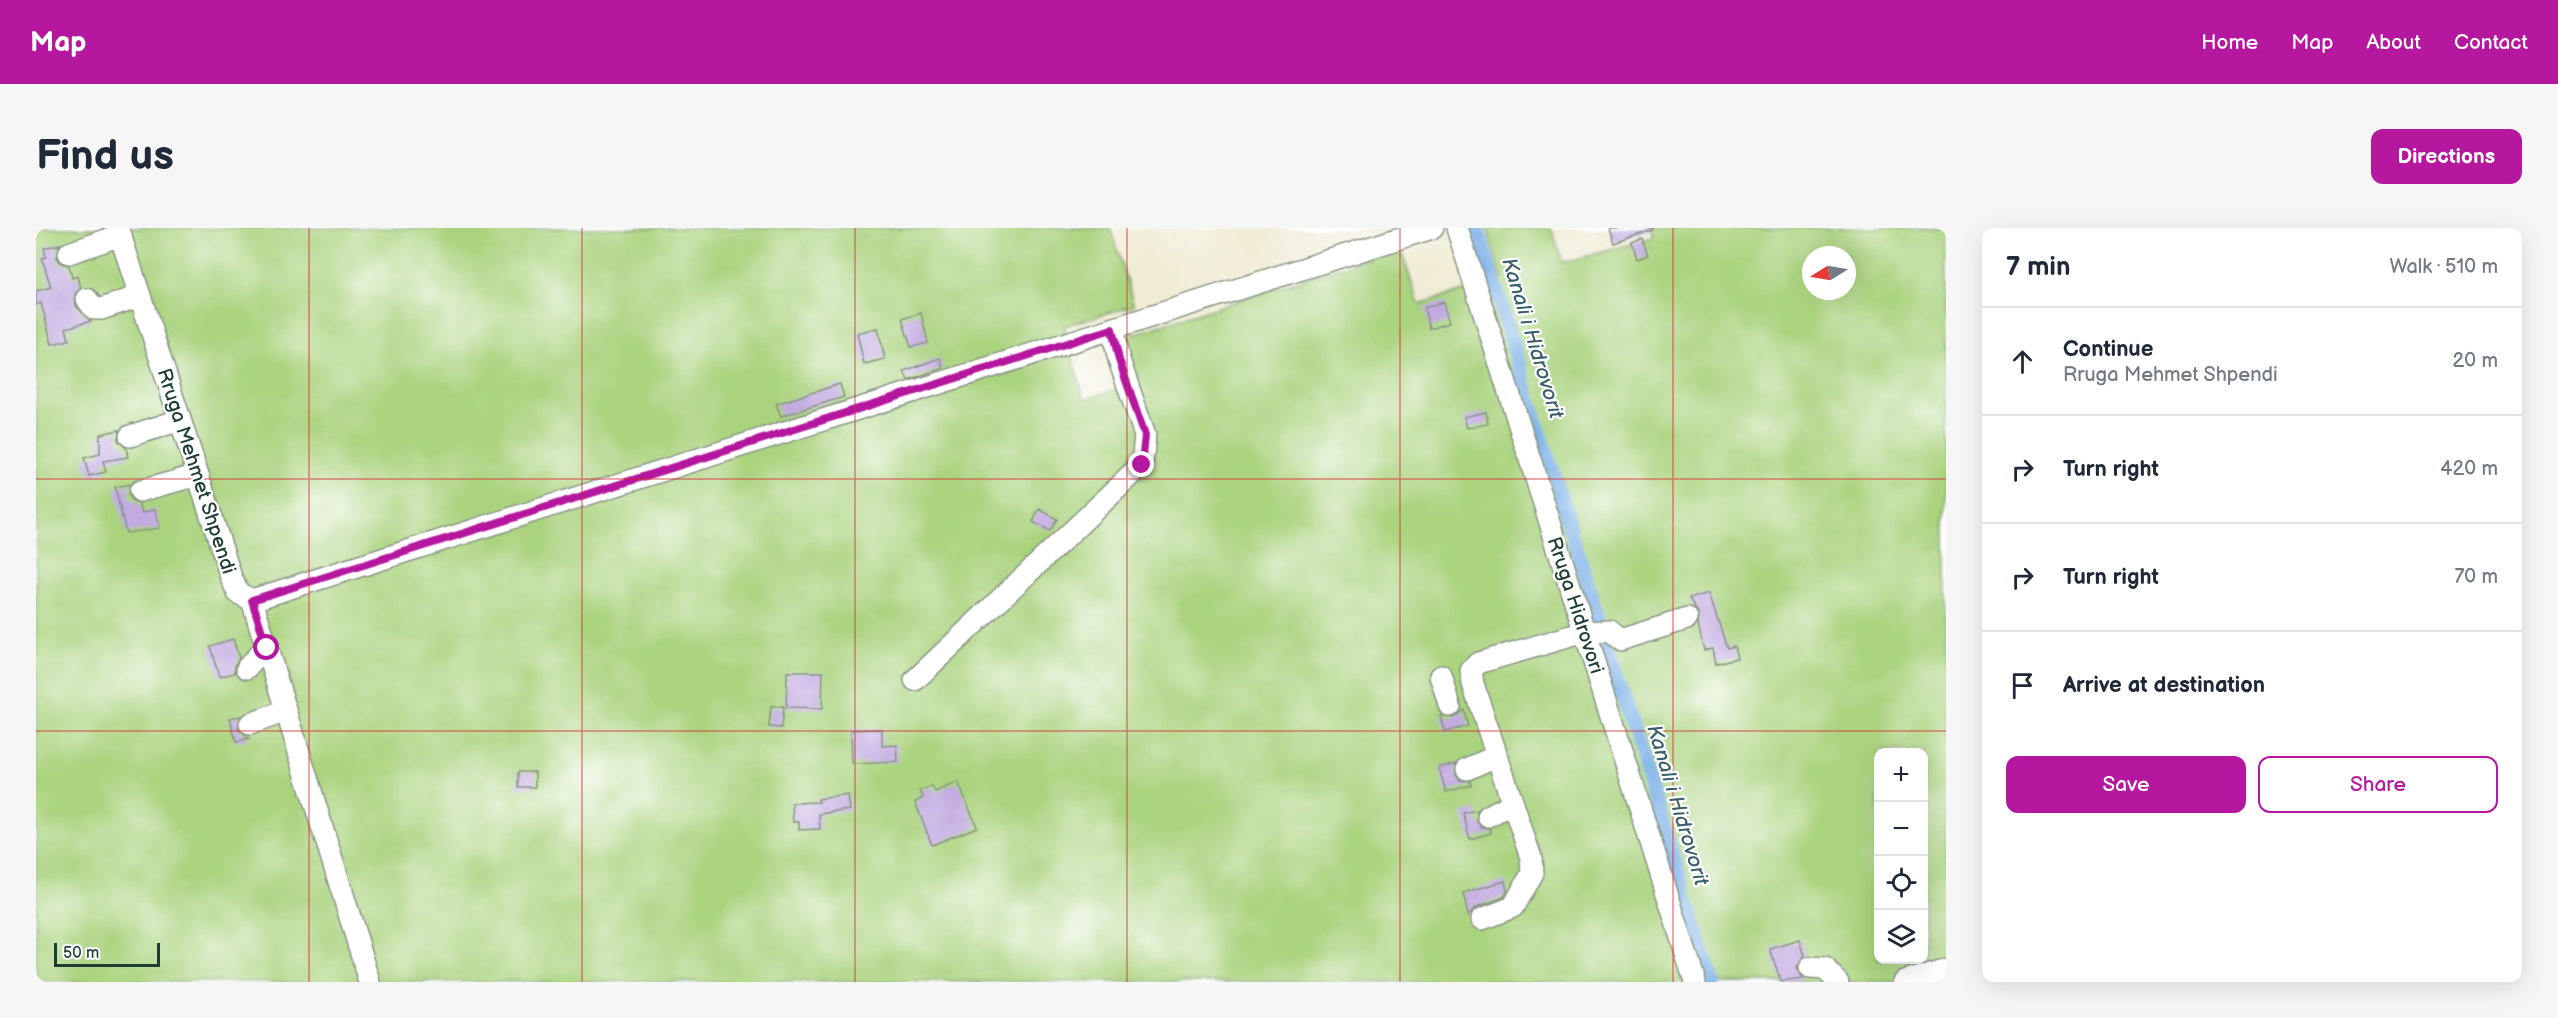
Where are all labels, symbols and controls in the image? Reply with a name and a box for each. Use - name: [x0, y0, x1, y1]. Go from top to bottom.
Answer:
- text: Map: [30, 26, 86, 59]
- text: Home: [2201, 30, 2258, 55]
- text: Map: [2291, 30, 2333, 55]
- text: About: [2366, 30, 2421, 55]
- text: Contact: [2454, 30, 2528, 55]
- button: Directions: [2371, 129, 2522, 184]
- text: Find us: [36, 131, 174, 182]
- north arrow: [1802, 246, 1856, 300]
- text: 7 min: [2006, 252, 2070, 283]
- water label: Kanali i Hidrovorit: [1496, 255, 1569, 422]
- text: Walk · 510 m: [2389, 255, 2498, 279]
- text: Continue: [2063, 336, 2153, 363]
- icon: ahead: [2006, 345, 2039, 378]
- text: 20 m: [2453, 349, 2498, 373]
- text: Rruga Mehmet Shpendi: [2063, 363, 2278, 387]
- street label: Rruga Mehmet Shpendi: [151, 366, 241, 577]
- route end: [1128, 451, 1154, 477]
- icon: right: [2006, 453, 2039, 486]
- text: Turn right: [2063, 456, 2159, 483]
- text: 420 m: [2440, 457, 2498, 481]
- street label: Rruga Hidrovori: [1542, 534, 1608, 677]
- icon: right: [2006, 561, 2039, 594]
- text: Turn right: [2063, 564, 2159, 591]
- text: 70 m: [2454, 565, 2498, 589]
- route start: [253, 634, 279, 660]
- icon: arrive: [2006, 669, 2039, 702]
- text: Arrive at destination: [2063, 672, 2265, 699]
- water label: Kanali i Hidrovorit: [1641, 722, 1714, 889]
- map controls: [1874, 748, 1928, 964]
- button: +: [1874, 748, 1928, 802]
- button: Save: [2006, 756, 2246, 813]
- button: Share: [2258, 756, 2498, 813]
- button: −: [1874, 802, 1928, 856]
- button: locate: [1874, 856, 1928, 910]
- button: layers: [1874, 910, 1928, 964]
- scale bar: [54, 940, 160, 968]
- text: 50 m: [63, 944, 99, 963]

